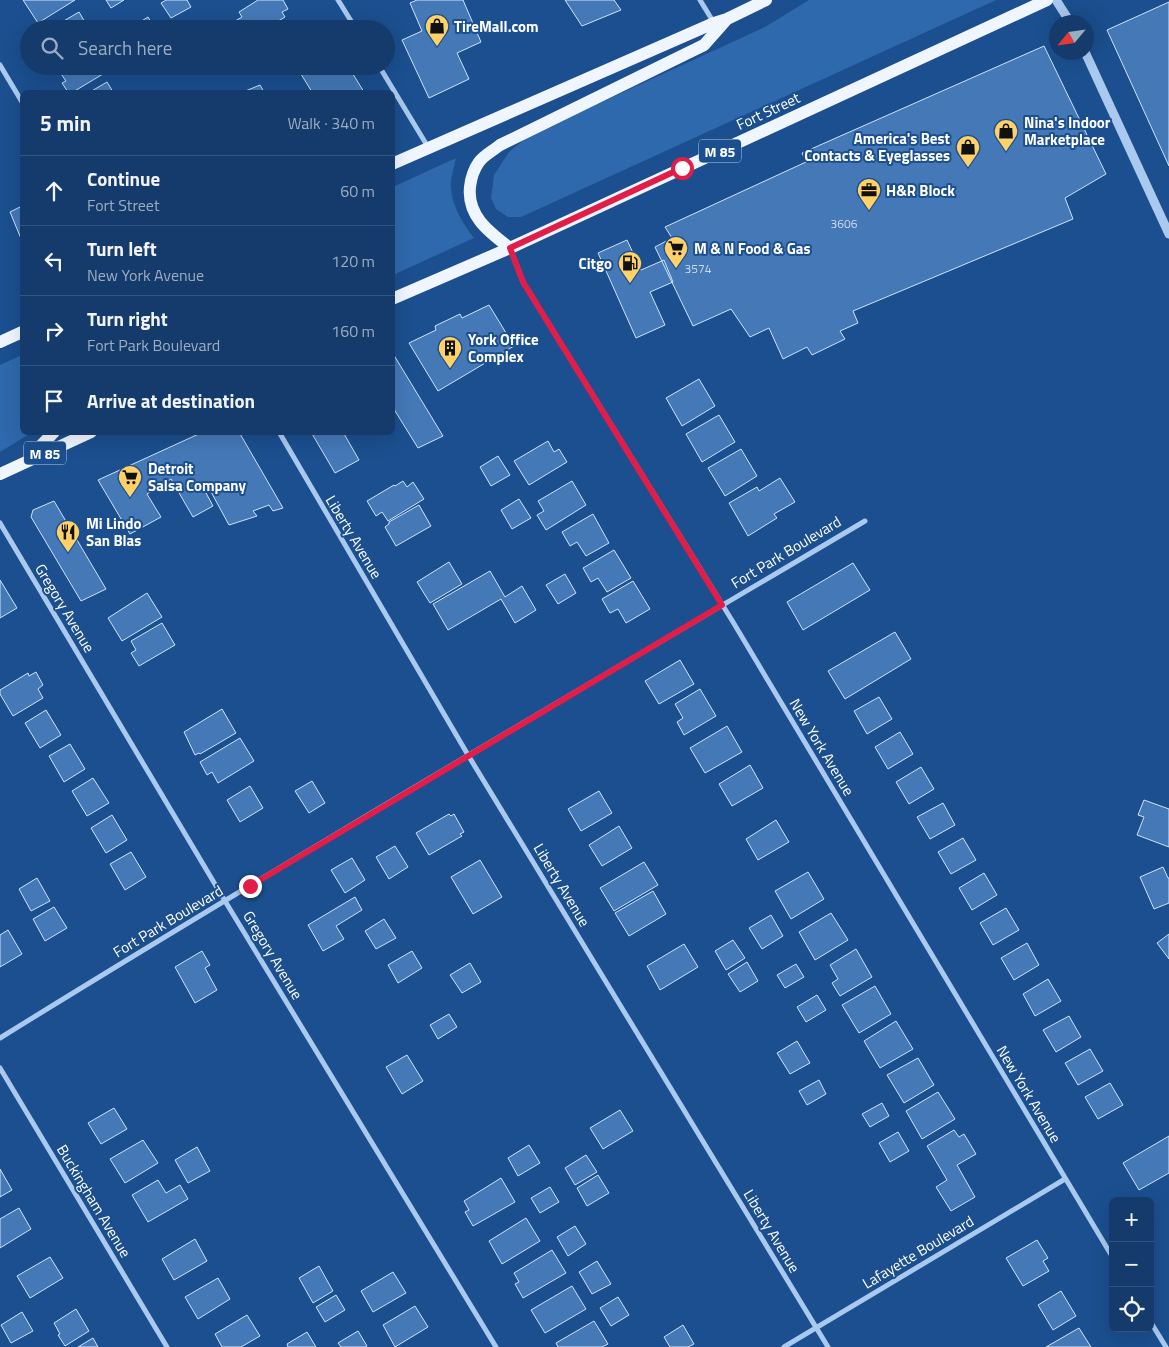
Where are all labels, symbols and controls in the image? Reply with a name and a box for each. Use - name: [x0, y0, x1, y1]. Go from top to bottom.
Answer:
- shop icon: TireMall.com: [424, 13, 450, 47]
- place label: TireMall.com: [454, 15, 539, 38]
- north arrow: [1049, 15, 1094, 60]
- search box: [20, 20, 395, 75]
- text: Search here: [78, 33, 172, 62]
- icon: search: [38, 34, 66, 62]
- street label: Fort Street: [732, 86, 804, 136]
- text: 5 min: [40, 107, 91, 139]
- text: Walk · 340 m: [287, 111, 375, 135]
- place label: Nina's Indoor Marketplace: [1024, 111, 1111, 151]
- shop icon: Nina's Indoor Marketplace: [993, 118, 1019, 152]
- place label: America's Best Contacts & Eyeglasses: [804, 127, 951, 167]
- shop icon: America's Best Contacts & Eyeglasses: [955, 134, 981, 168]
- road number: M 85: [699, 140, 741, 162]
- route start: [671, 157, 694, 180]
- text: Continue: [87, 164, 160, 193]
- icon: ahead: [40, 177, 68, 205]
- office icon: H&R Block: [856, 177, 882, 211]
- text: 60 m: [340, 179, 375, 203]
- place label: H&R Block: [886, 179, 955, 202]
- text: Fort Street: [87, 193, 160, 217]
- house number: 3606: [831, 214, 858, 233]
- text: Turn left: [87, 234, 157, 263]
- supermarket icon: M & N Food & Gas: [663, 235, 689, 269]
- place label: M & N Food & Gas: [694, 237, 811, 260]
- icon: left: [40, 247, 68, 275]
- text: 120 m: [331, 249, 375, 273]
- fuel station icon: Citgo: [617, 250, 643, 284]
- place label: Citgo: [579, 252, 612, 275]
- house number: 3574: [685, 259, 712, 278]
- text: New York Avenue: [87, 263, 204, 287]
- text: Turn right: [87, 304, 168, 333]
- icon: right: [40, 317, 68, 345]
- text: 160 m: [331, 319, 375, 343]
- place label: York Office Complex: [468, 328, 539, 368]
- text: Fort Park Boulevard: [87, 333, 220, 357]
- building icon: York Office Complex: [437, 335, 463, 369]
- text: Arrive at destination: [87, 386, 255, 415]
- icon: arrive: [40, 387, 68, 415]
- road number: M 85: [24, 442, 66, 464]
- place label: Detroit Salsa Company: [148, 457, 247, 497]
- supermarket icon: Detroit Salsa Company: [117, 464, 143, 498]
- street label: Liberty Avenue: [320, 491, 388, 583]
- street label: Fort Park Boulevard: [727, 510, 845, 594]
- place label: Mi Lindo San Blas: [86, 512, 142, 552]
- restaurant icon: Mi Lindo San Blas: [55, 519, 81, 553]
- street label: Gregory Avenue: [29, 559, 101, 657]
- street label: New York Avenue: [784, 694, 860, 800]
- street label: Liberty Avenue: [528, 839, 596, 931]
- route end: [239, 875, 262, 898]
- street label: Fort Park Boulevard: [109, 879, 227, 963]
- street label: Gregory Avenue: [237, 906, 309, 1004]
- street label: New York Avenue: [991, 1041, 1067, 1147]
- street label: Buckingham Avenue: [51, 1140, 137, 1262]
- street label: Liberty Avenue: [738, 1185, 806, 1277]
- map controls: [1109, 1197, 1154, 1332]
- button: +: [1109, 1197, 1154, 1242]
- street label: Lafayette Boulevard: [858, 1210, 978, 1294]
- button: −: [1109, 1242, 1154, 1287]
- button: locate: [1109, 1287, 1154, 1332]

